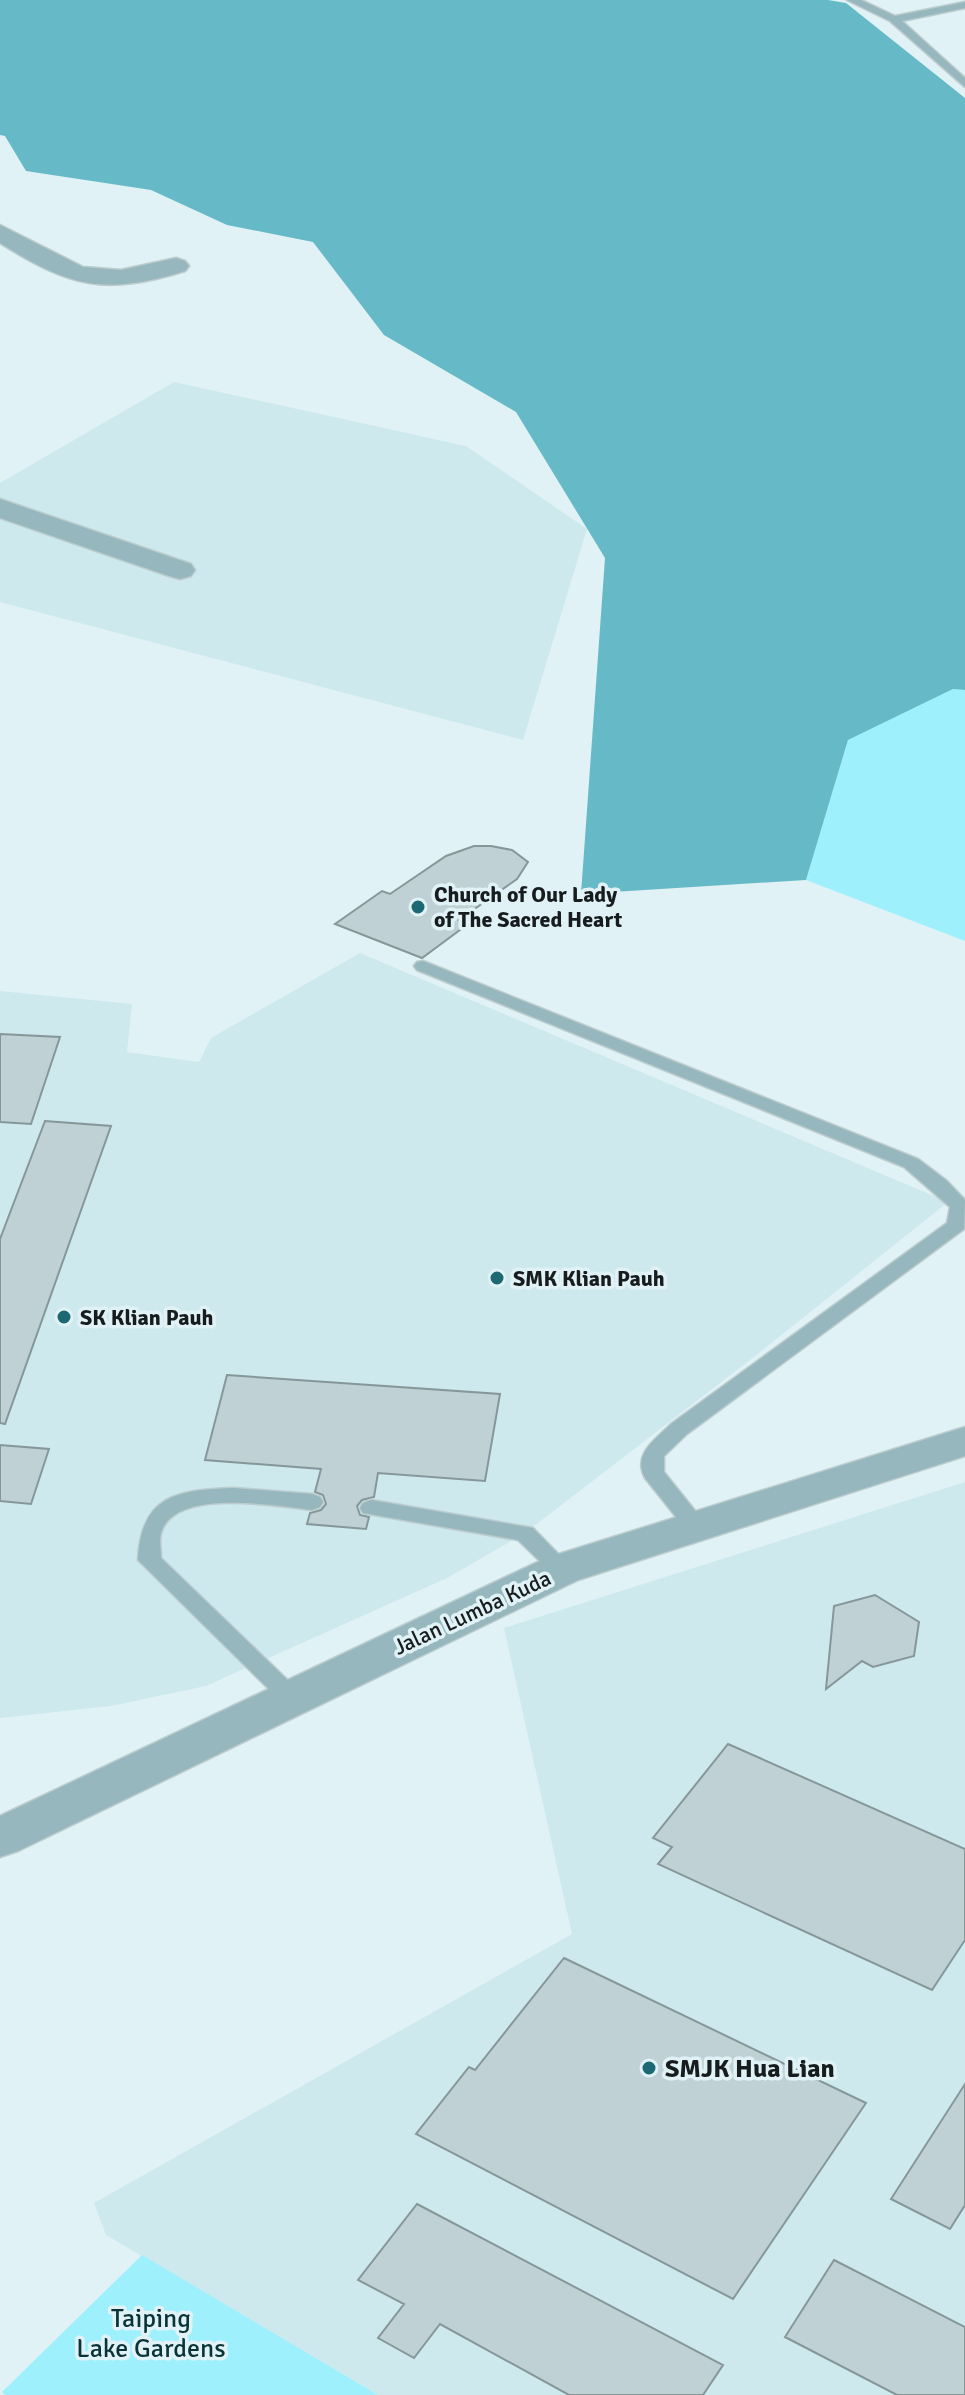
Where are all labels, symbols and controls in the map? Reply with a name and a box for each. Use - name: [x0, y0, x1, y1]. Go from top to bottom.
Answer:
- place label: Church of Our Lady of The Sacred Heart: [434, 881, 622, 933]
- marker: Church of Our Lady of The Sacred Heart: [409, 898, 427, 916]
- place label: SMK Klian Pauh: [513, 1265, 665, 1292]
- marker: SMK Klian Pauh: [488, 1269, 506, 1287]
- place label: SK Klian Pauh: [80, 1304, 214, 1331]
- marker: SK Klian Pauh: [55, 1308, 73, 1326]
- street label: Jalan Lumba Kuda: [389, 1564, 555, 1661]
- place label: SMJK Hua Lian: [665, 2053, 835, 2085]
- marker: SMJK Hua Lian: [640, 2059, 658, 2077]
- park label: Taiping Lake Gardens: [76, 2303, 226, 2365]

